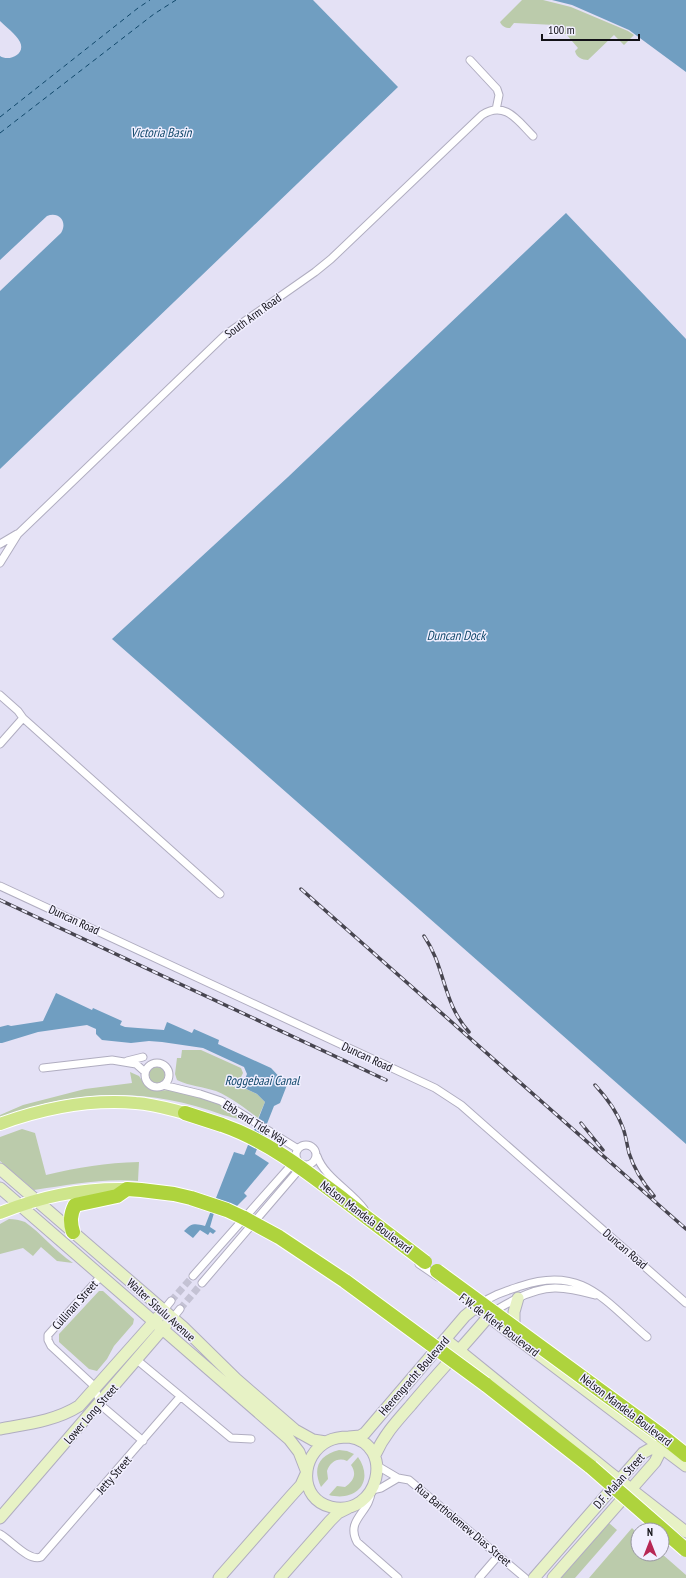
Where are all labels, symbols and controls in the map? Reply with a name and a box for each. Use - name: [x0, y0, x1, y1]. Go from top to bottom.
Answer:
- scale bar: [542, 16, 639, 42]
- text: 100 m: [548, 22, 575, 37]
- water label: Victoria Basin: [130, 124, 193, 141]
- street label: South Arm Road: [222, 290, 284, 341]
- water label: Duncan Dock: [427, 627, 487, 644]
- street label: Duncan Road: [47, 901, 102, 938]
- street label: Duncan Road: [340, 1038, 395, 1075]
- water label: Roggebaai Canal: [225, 1072, 301, 1089]
- street label: Ebb and Tide Way: [220, 1097, 291, 1149]
- street label: Nelson Mandela Boulevard: [318, 1177, 415, 1256]
- street label: Duncan Road: [600, 1225, 651, 1272]
- street label: Walter Sisulu Avenue: [124, 1275, 199, 1344]
- street label: Cullinan Street: [48, 1276, 101, 1333]
- street label: F.W. de Klerk Boulevard: [456, 1290, 542, 1360]
- street label: Heerengracht Boulevard: [375, 1333, 452, 1418]
- street label: Nelson Mandela Boulevard: [578, 1370, 675, 1449]
- street label: Lower Long Street: [60, 1380, 121, 1447]
- street label: D.F. Malan Street: [590, 1449, 648, 1512]
- street label: Jetty Street: [92, 1452, 135, 1498]
- street label: Rua Bartholemew Dias Street: [412, 1480, 515, 1570]
- north arrow: [630, 1522, 670, 1562]
- text: N: [647, 1525, 653, 1539]

